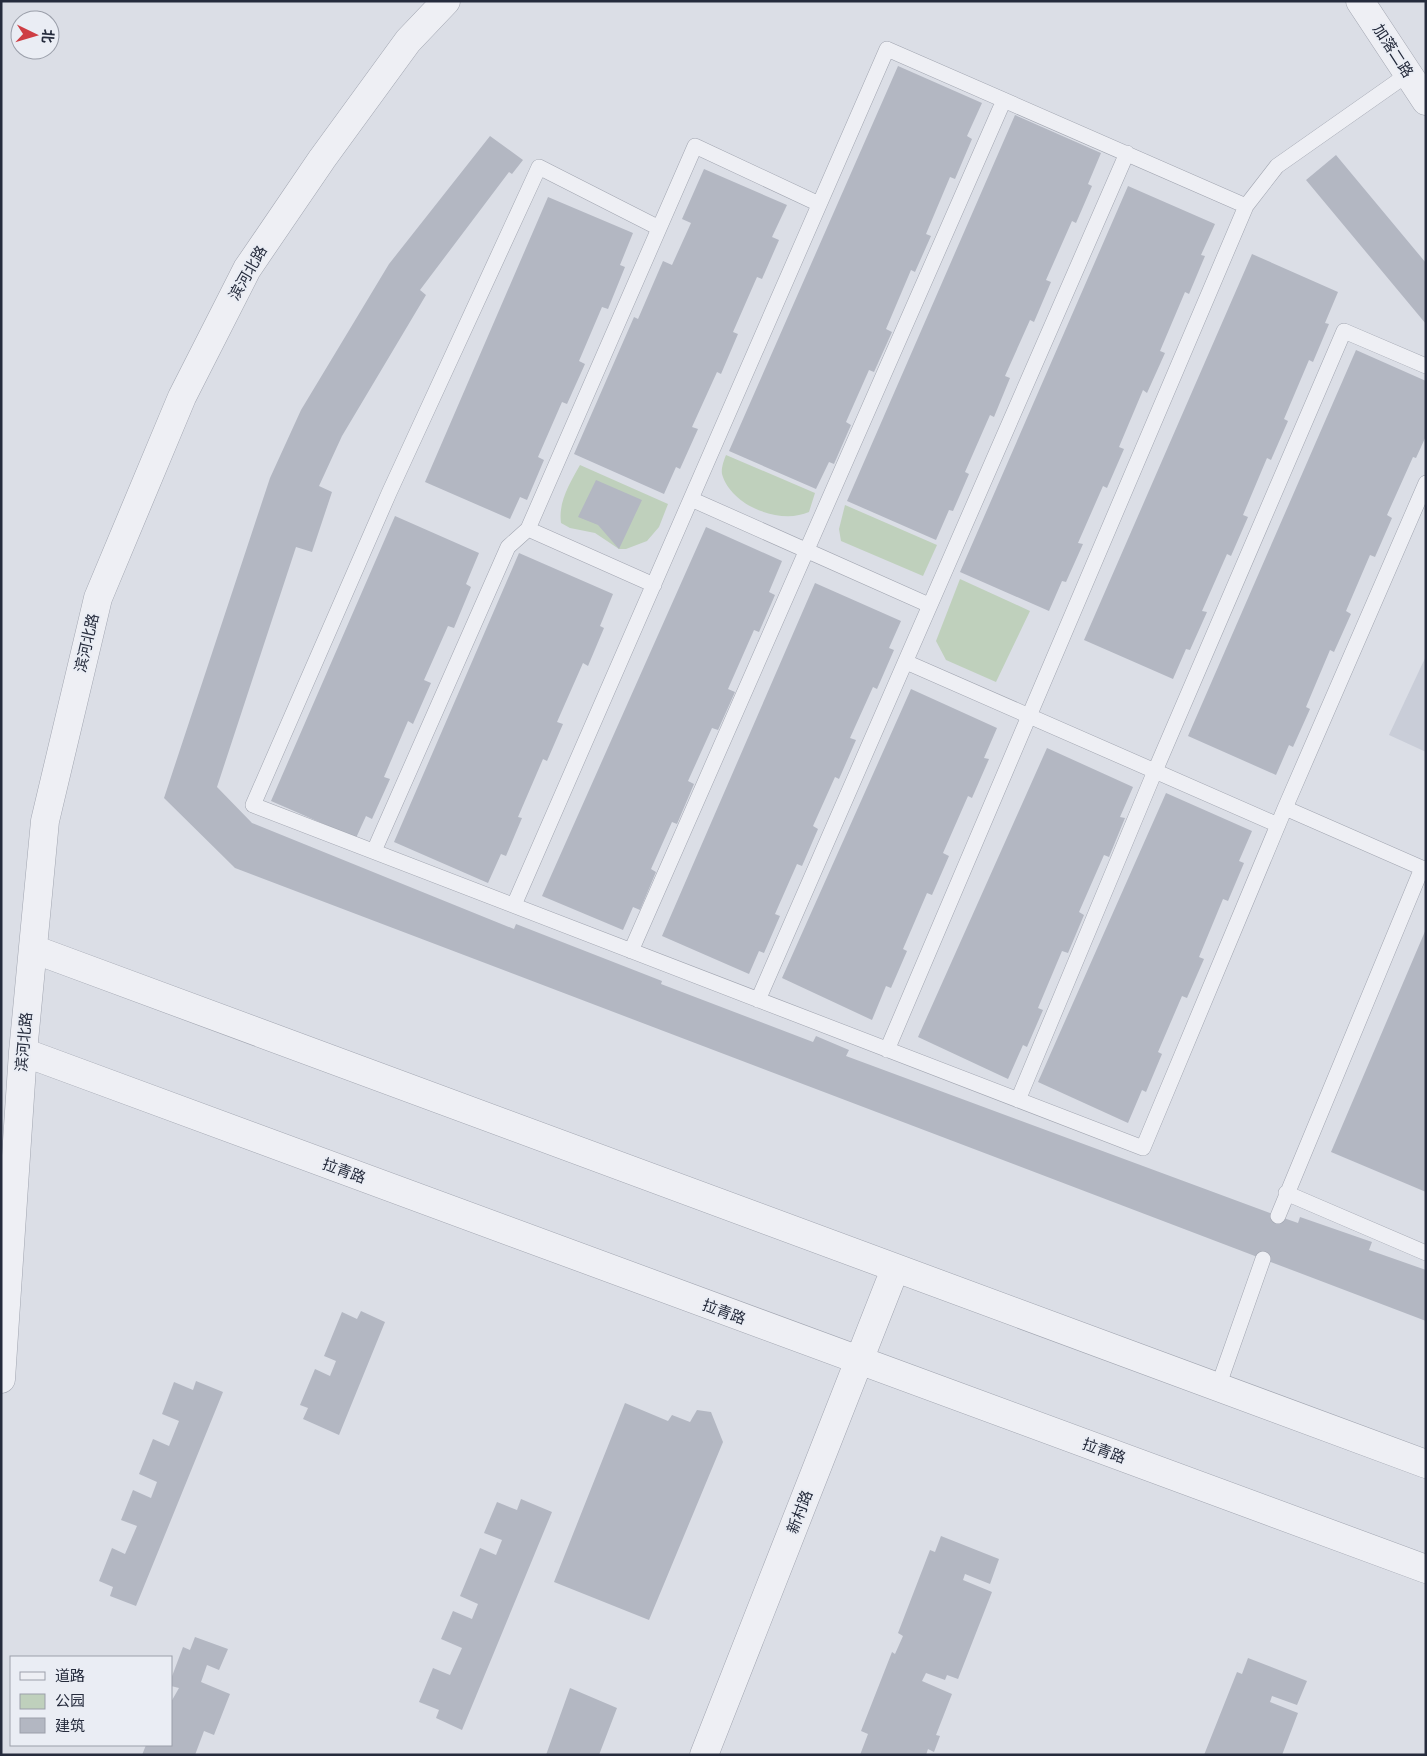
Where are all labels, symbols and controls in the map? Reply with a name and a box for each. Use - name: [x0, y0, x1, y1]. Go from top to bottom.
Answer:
- north arrow: [10, 10, 60, 60]
- street label: 加落二路: [1367, 19, 1419, 82]
- text: 北: [37, 28, 60, 44]
- street label: 滨河北路: [223, 241, 273, 304]
- street label: 滨河北路: [69, 611, 104, 675]
- street label: 滨河北路: [9, 1011, 38, 1073]
- street label: 拉青路: [319, 1152, 369, 1189]
- street label: 拉青路: [699, 1293, 749, 1330]
- street label: 拉青路: [1079, 1432, 1129, 1469]
- street label: 新村路: [781, 1487, 818, 1537]
- legend: [10, 1656, 172, 1746]
- text: 道路: [55, 1664, 85, 1687]
- text: 公园: [55, 1689, 85, 1712]
- text: 建筑: [55, 1714, 85, 1737]

